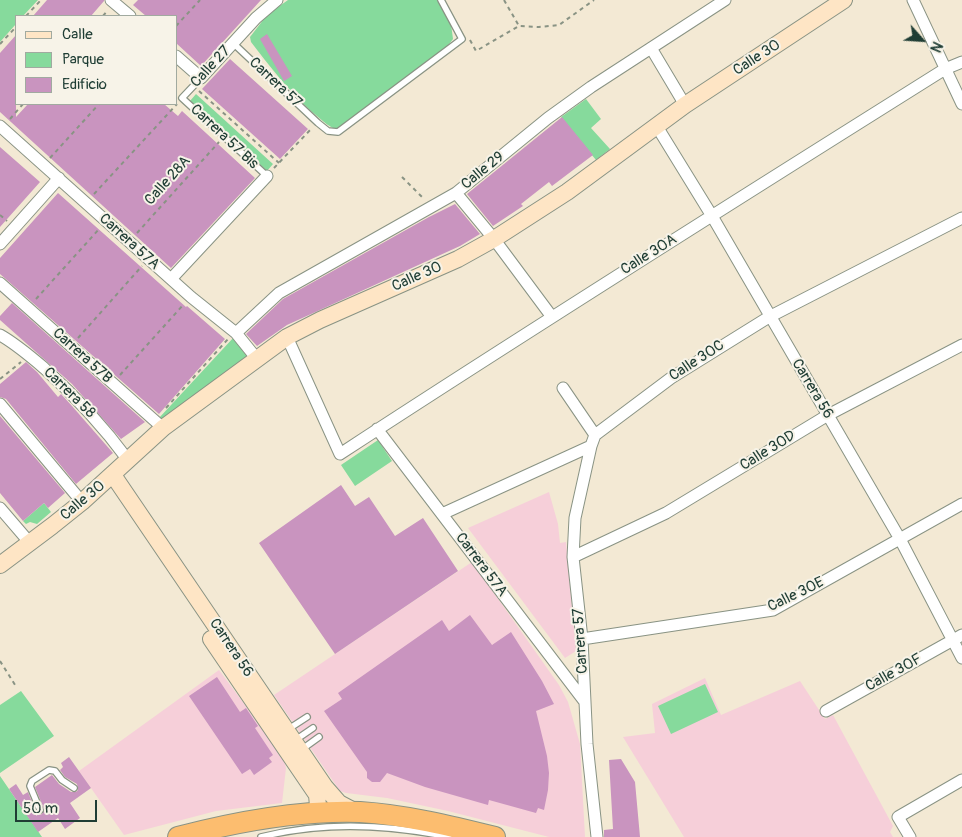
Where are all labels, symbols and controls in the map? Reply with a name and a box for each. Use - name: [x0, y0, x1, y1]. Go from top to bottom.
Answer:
- legend: [15, 15, 178, 105]
- north arrow: [897, 15, 947, 65]
- text: Calle: [62, 25, 93, 44]
- street label: Calle 30: [730, 36, 784, 80]
- text: N: [926, 39, 946, 55]
- street label: Calle 27: [187, 42, 235, 92]
- text: Parque: [62, 50, 104, 69]
- street label: Carrera 57: [245, 54, 305, 112]
- text: Edificio: [62, 75, 107, 94]
- street label: Carrera 57 Bis: [186, 101, 262, 173]
- street label: Calle 29: [458, 148, 508, 194]
- street label: Calle 28A: [141, 153, 195, 209]
- street label: Carrera 57A: [95, 210, 163, 274]
- street label: Calle 30A: [618, 231, 680, 279]
- street label: Calle 30: [389, 258, 445, 296]
- street label: Carrera 57B: [48, 324, 116, 388]
- street label: Calle 30C: [666, 337, 728, 385]
- street label: Carrera 56: [787, 356, 837, 422]
- street label: Carrera 58: [39, 364, 99, 422]
- street label: Calle 30D: [737, 427, 799, 475]
- street label: Calle 30: [57, 477, 109, 525]
- street label: Carrera 57A: [451, 529, 511, 601]
- street label: Calle 30E: [765, 574, 827, 616]
- street label: Carrera 57: [570, 608, 592, 674]
- street label: Carrera 56: [205, 615, 257, 681]
- street label: Calle 30F: [863, 650, 925, 696]
- scale bar: [18, 790, 100, 822]
- text: 50 m: [23, 799, 58, 818]

